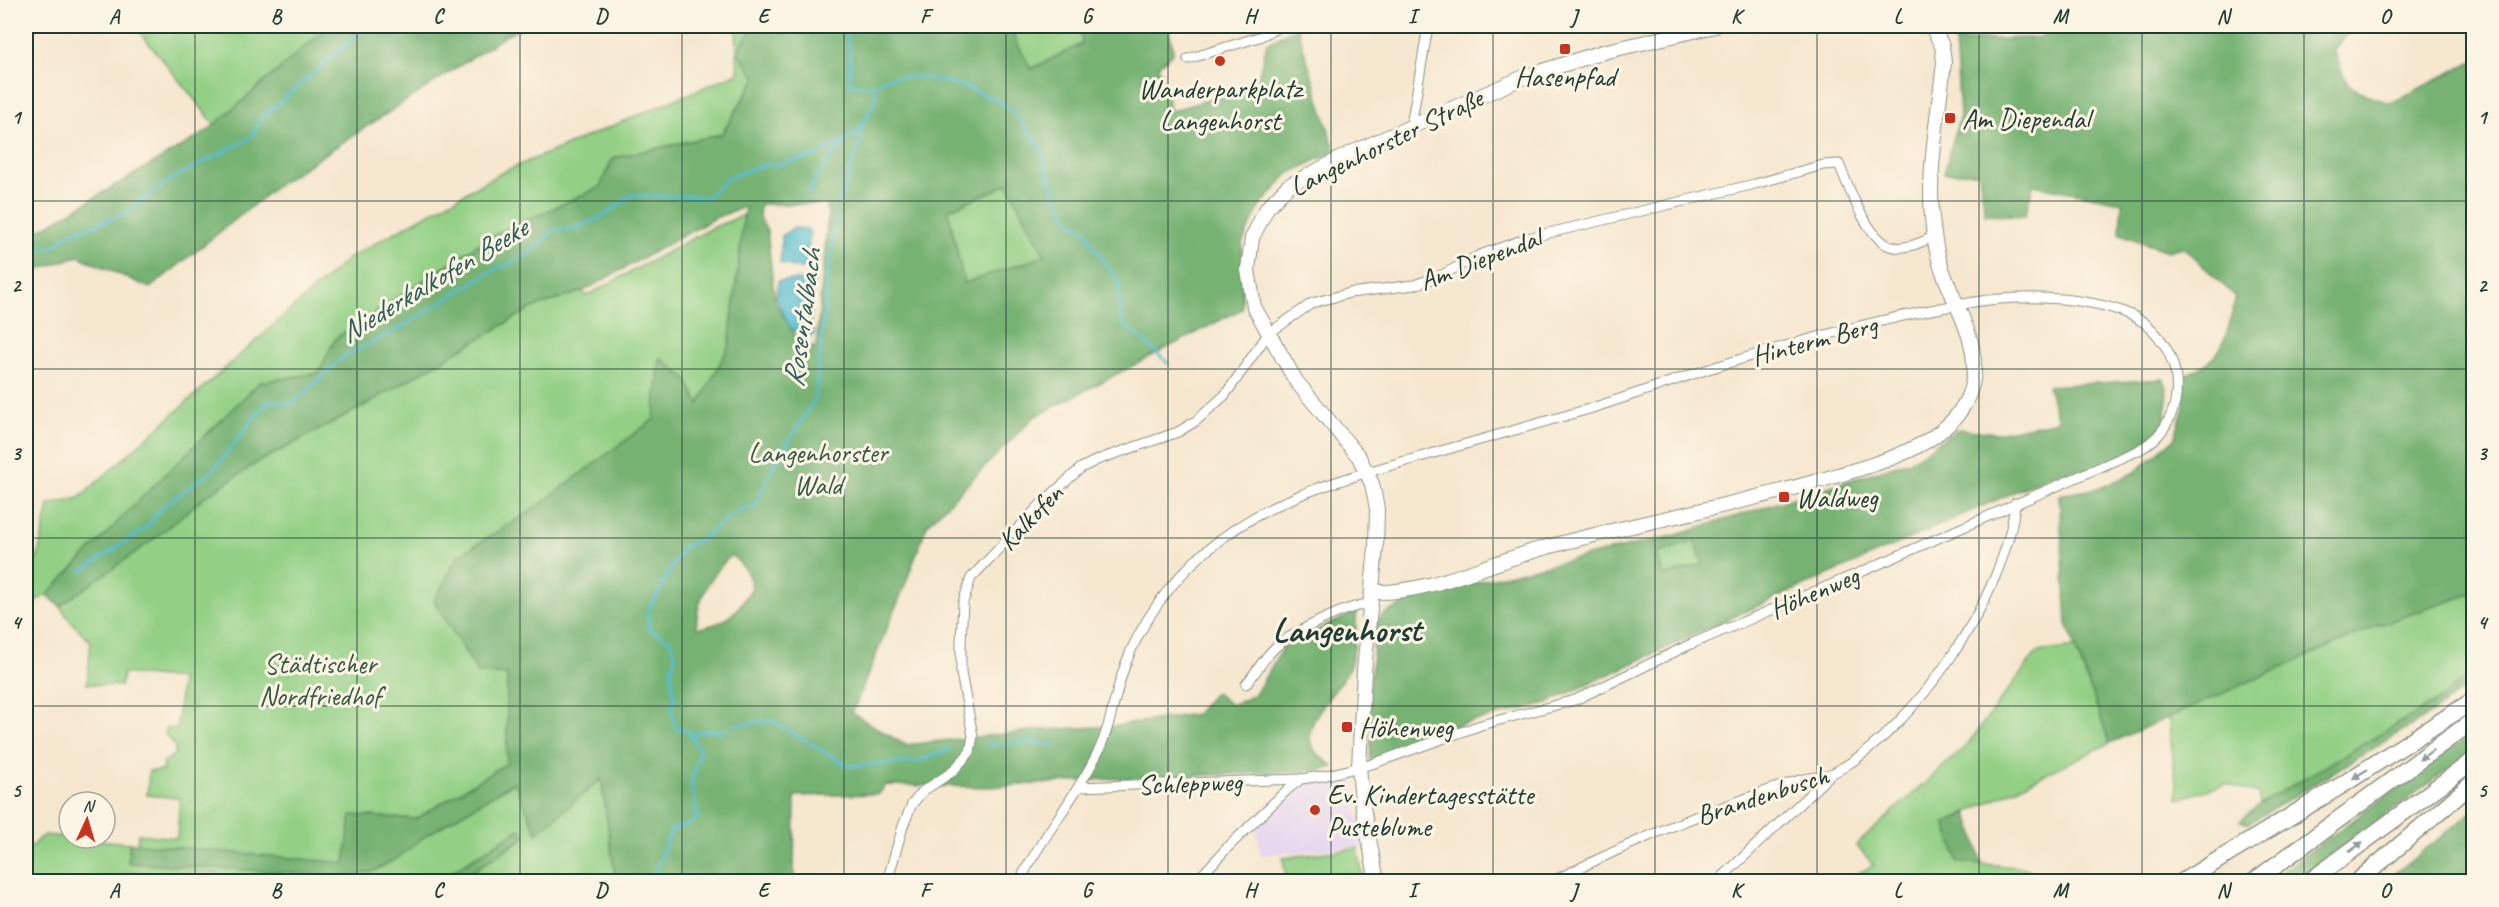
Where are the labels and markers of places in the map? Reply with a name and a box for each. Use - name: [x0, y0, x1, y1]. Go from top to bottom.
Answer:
- marker: Hasenpfad: [1558, 42, 1572, 56]
- marker: Wanderparkplatz Langenhorst: [1213, 54, 1227, 68]
- place label: Hasenpfad: [1515, 59, 1619, 94]
- place label: Wanderparkplatz Langenhorst: [1138, 71, 1305, 138]
- place label: Am Diependal: [1962, 101, 2095, 136]
- marker: Am Diependal: [1943, 111, 1957, 125]
- place label: Waldweg: [1796, 480, 1879, 515]
- marker: Waldweg: [1777, 490, 1791, 504]
- place label: Höhenweg: [1359, 710, 1454, 745]
- marker: Höhenweg: [1340, 720, 1354, 734]
- place label: Ev. Kindertagesstätte Pusteblume: [1327, 777, 1535, 844]
- marker: Ev. Kindertagesstätte Pusteblume: [1308, 803, 1322, 817]

